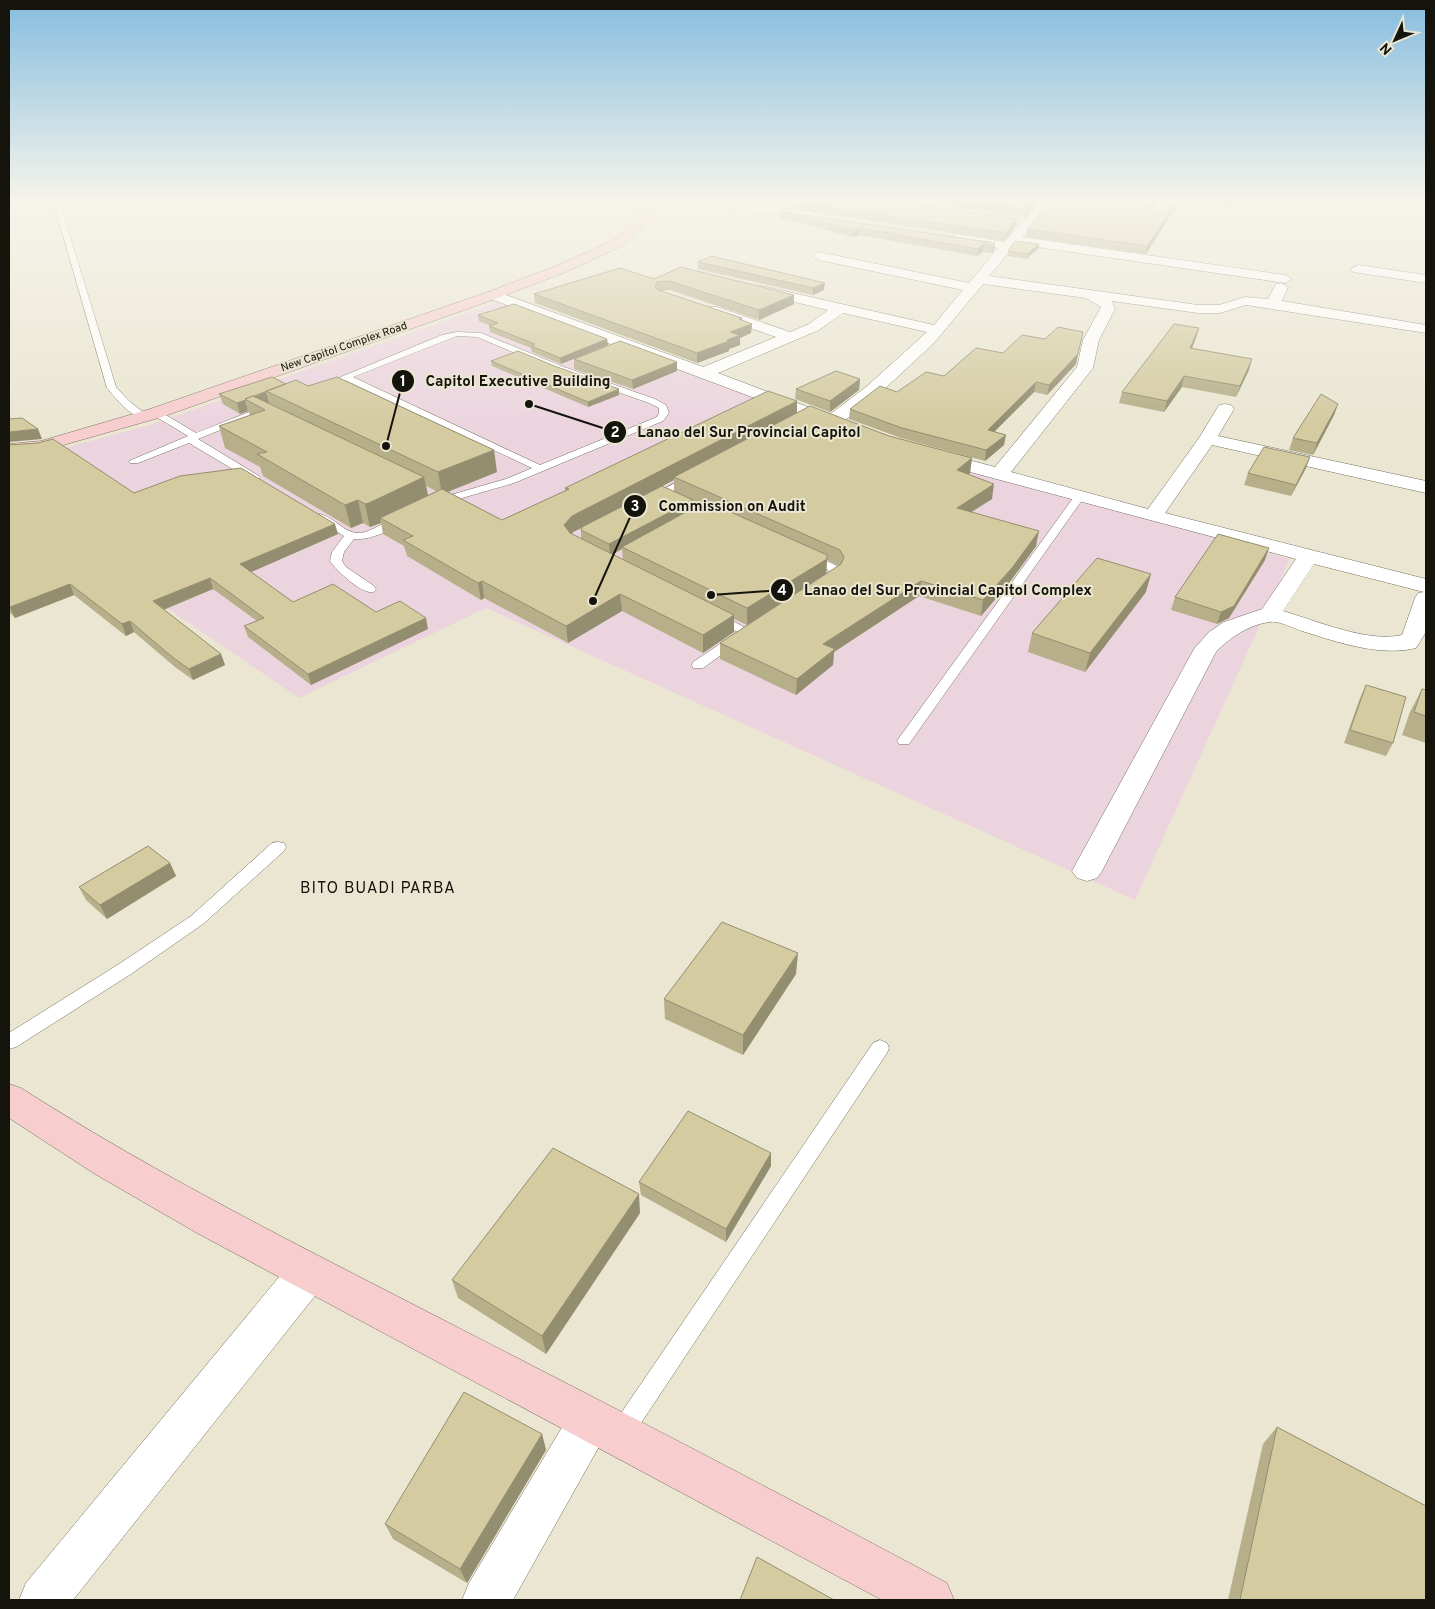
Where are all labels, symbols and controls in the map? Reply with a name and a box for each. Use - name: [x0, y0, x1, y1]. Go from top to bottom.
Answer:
- north arrow: [1370, 15, 1420, 65]
- text: N: [1377, 38, 1396, 58]
- street label: New Capitol Complex Road: [279, 319, 409, 375]
- callout: Capitol Executive Building: [391, 366, 621, 396]
- text: 1: [400, 373, 406, 392]
- text: Capitol Executive Building: [425, 373, 611, 392]
- callout: Lanao del Sur Provincial Capitol: [603, 417, 871, 447]
- text: 2: [610, 424, 620, 443]
- text: Lanao del Sur Provincial Capitol: [637, 424, 861, 443]
- callout: Commission on Audit: [623, 491, 816, 521]
- text: 3: [631, 498, 640, 517]
- text: Commission on Audit: [658, 498, 806, 517]
- callout: Lanao del Sur Provincial Capitol Complex: [769, 575, 1102, 605]
- text: 4: [777, 582, 787, 601]
- text: Lanao del Sur Provincial Capitol Complex: [804, 582, 1092, 601]
- district label: BITO BUADI PARBA: [300, 879, 456, 899]

